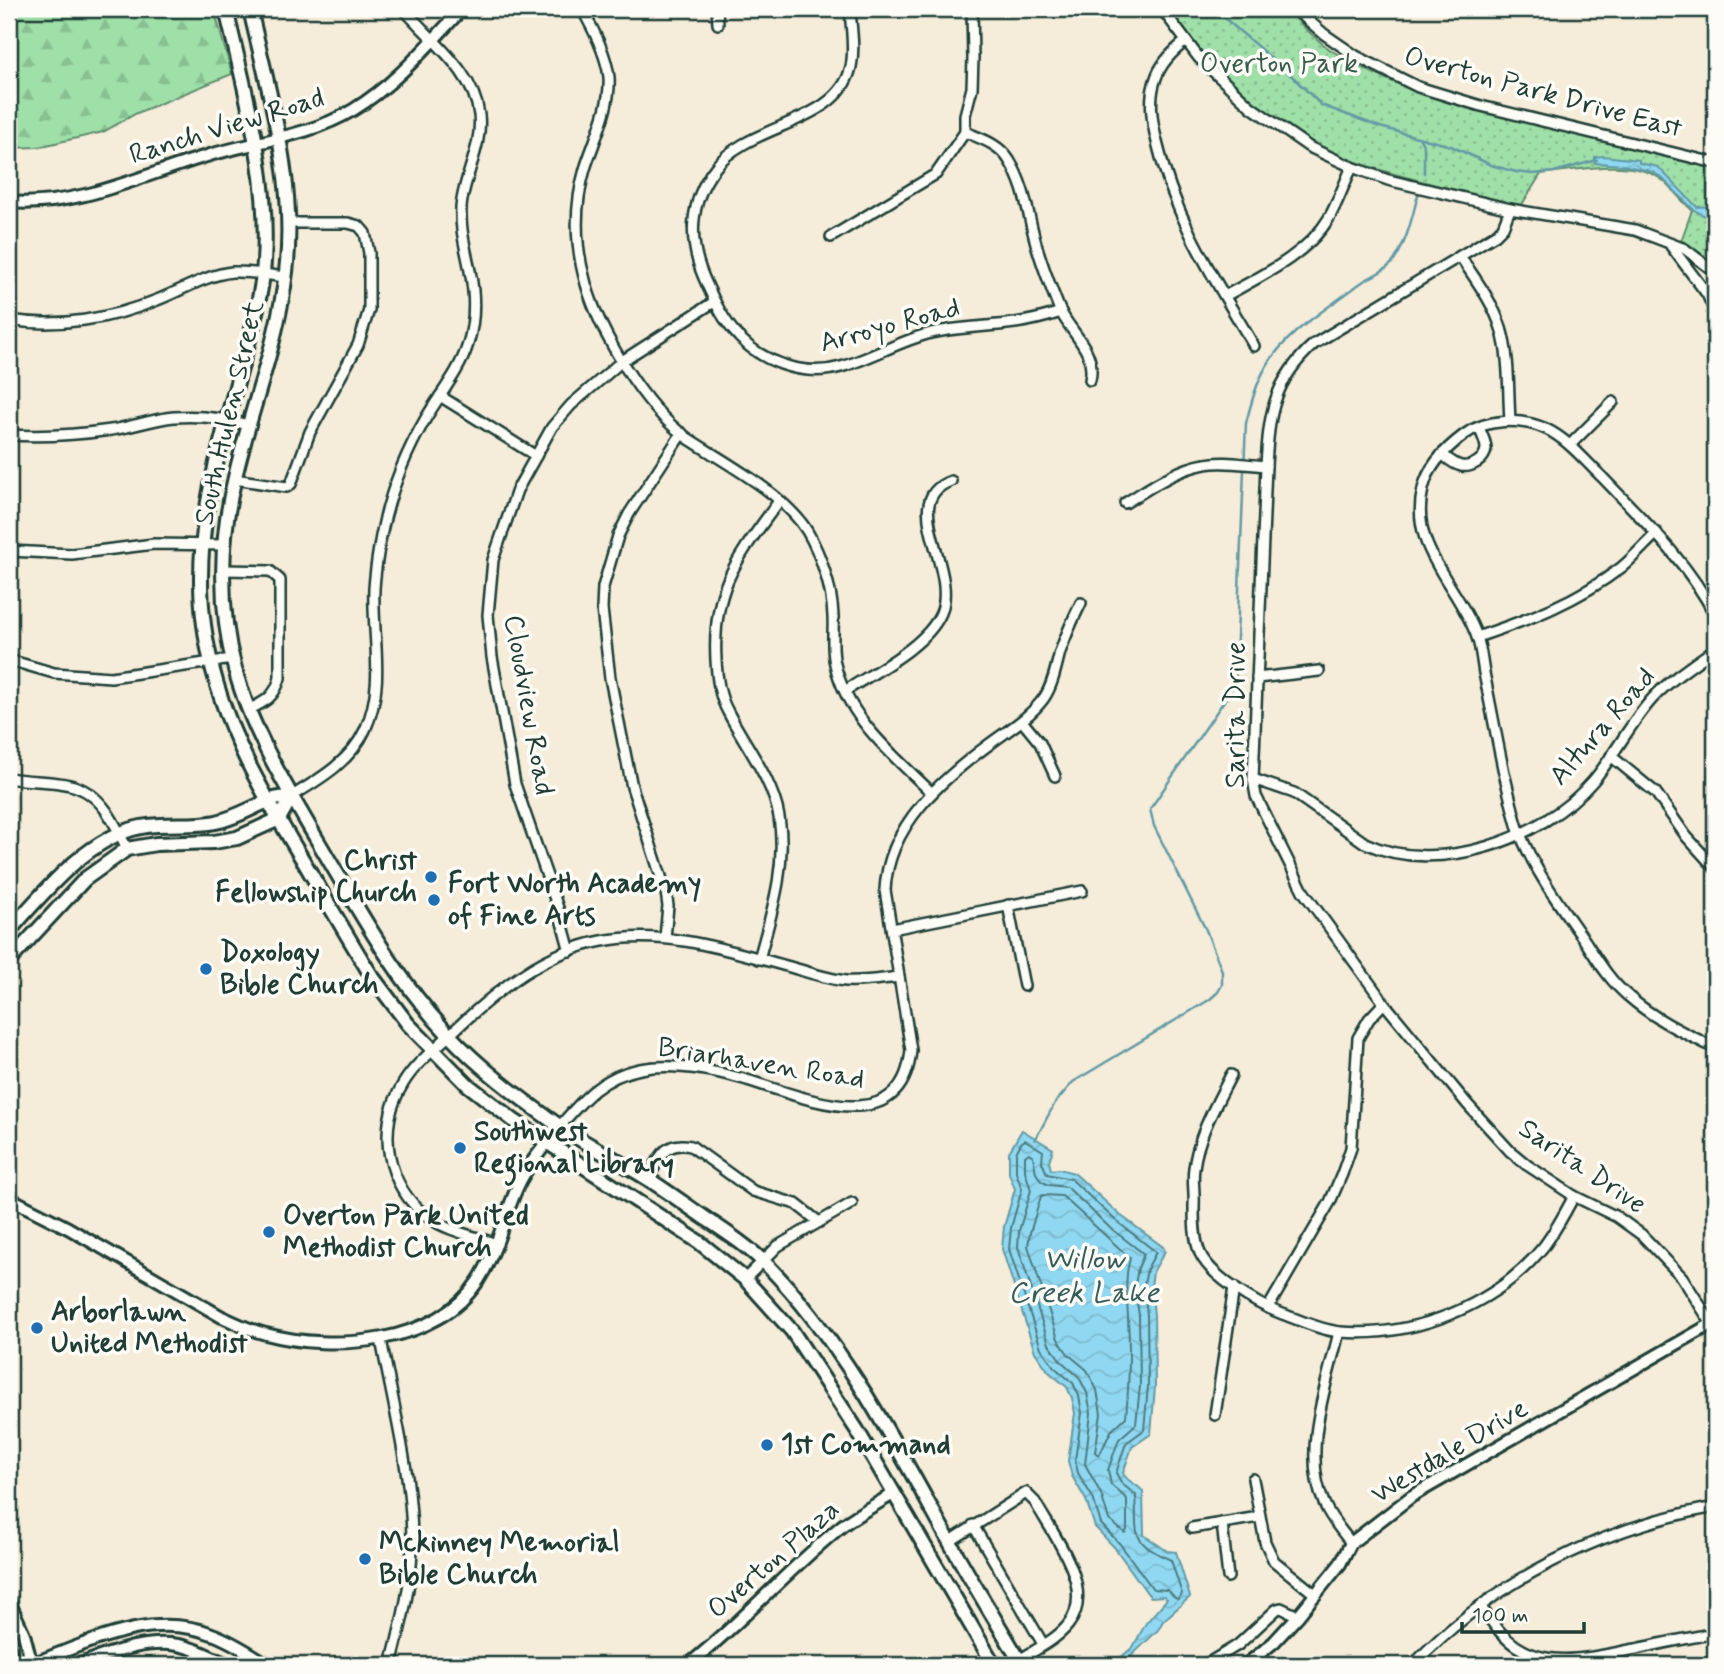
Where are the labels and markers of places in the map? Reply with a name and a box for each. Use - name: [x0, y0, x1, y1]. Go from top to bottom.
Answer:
- place label: Christ Fellowship Church: [215, 843, 418, 912]
- place label: Fort Worth Academy of Fine Arts: [448, 866, 701, 935]
- marker: Christ Fellowship Church: [423, 869, 439, 885]
- marker: Fort Worth Academy of Fine Arts: [426, 892, 442, 908]
- place label: Doxology Bible Church: [220, 935, 379, 1004]
- marker: Doxology Bible Church: [198, 961, 214, 977]
- place label: Southwest Regional Library: [474, 1114, 674, 1186]
- marker: Southwest Regional Library: [452, 1140, 468, 1156]
- place label: Overton Park United Methodist Church: [283, 1198, 529, 1267]
- marker: Overton Park United Methodist Church: [261, 1224, 277, 1240]
- place label: Arborlawn United Methodist: [51, 1294, 248, 1363]
- marker: Arborlawn United Methodist: [29, 1320, 45, 1336]
- place label: 1st Command: [781, 1427, 951, 1464]
- marker: 1st Command: [759, 1437, 775, 1453]
- place label: Mckinney Memorial Bible Church: [379, 1525, 619, 1594]
- marker: Mckinney Memorial Bible Church: [357, 1551, 373, 1567]

